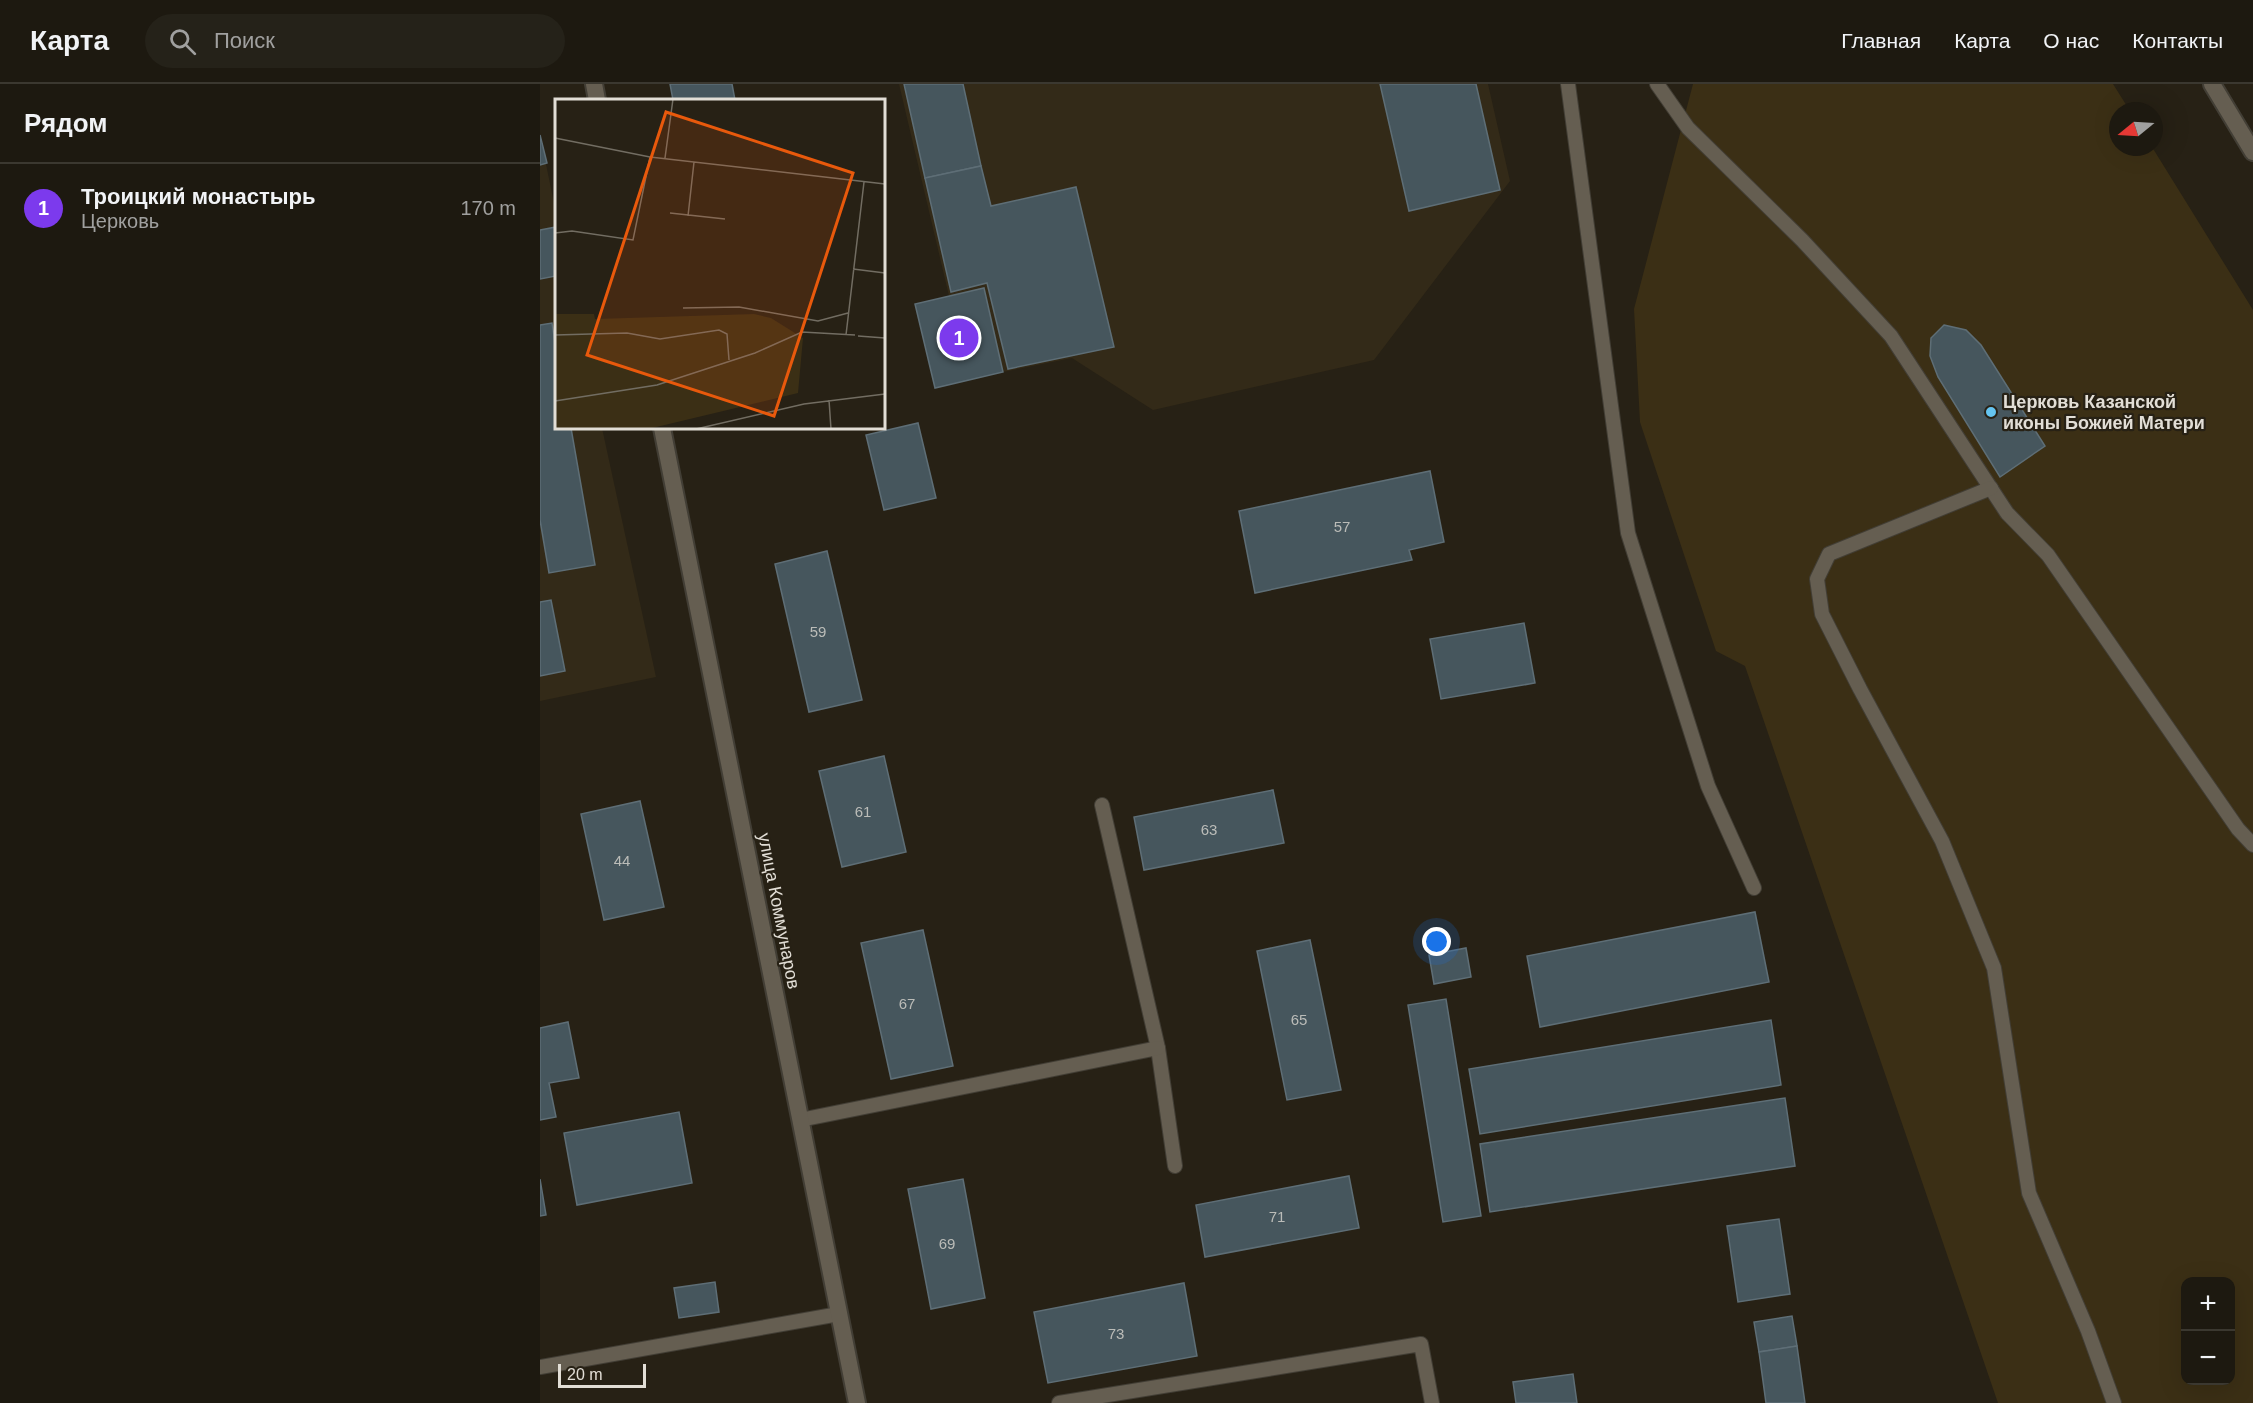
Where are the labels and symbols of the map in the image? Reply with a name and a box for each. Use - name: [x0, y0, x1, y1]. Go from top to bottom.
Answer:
- inset map: [555, 99, 885, 429]
- north arrow: [2109, 102, 2163, 156]
- pin: 1: [940, 316, 978, 360]
- place label: Церковь Казанской иконы Божией Матери: [2003, 392, 2205, 433]
- marker: Церковь Казанской иконы Божией Матери: [1984, 405, 1998, 419]
- house number: 57: [1334, 518, 1350, 535]
- house number: 59: [810, 623, 826, 640]
- house number: 61: [855, 803, 871, 820]
- house number: 63: [1201, 821, 1217, 838]
- street label: улица Коммунаров: [754, 831, 804, 991]
- house number: 44: [614, 852, 630, 869]
- your location: [1422, 927, 1451, 956]
- house number: 67: [899, 995, 915, 1012]
- house number: 65: [1291, 1011, 1307, 1028]
- house number: 71: [1269, 1208, 1285, 1225]
- house number: 69: [939, 1235, 955, 1252]
- house number: 73: [1108, 1325, 1124, 1342]
- scale bar: [558, 1361, 646, 1388]

